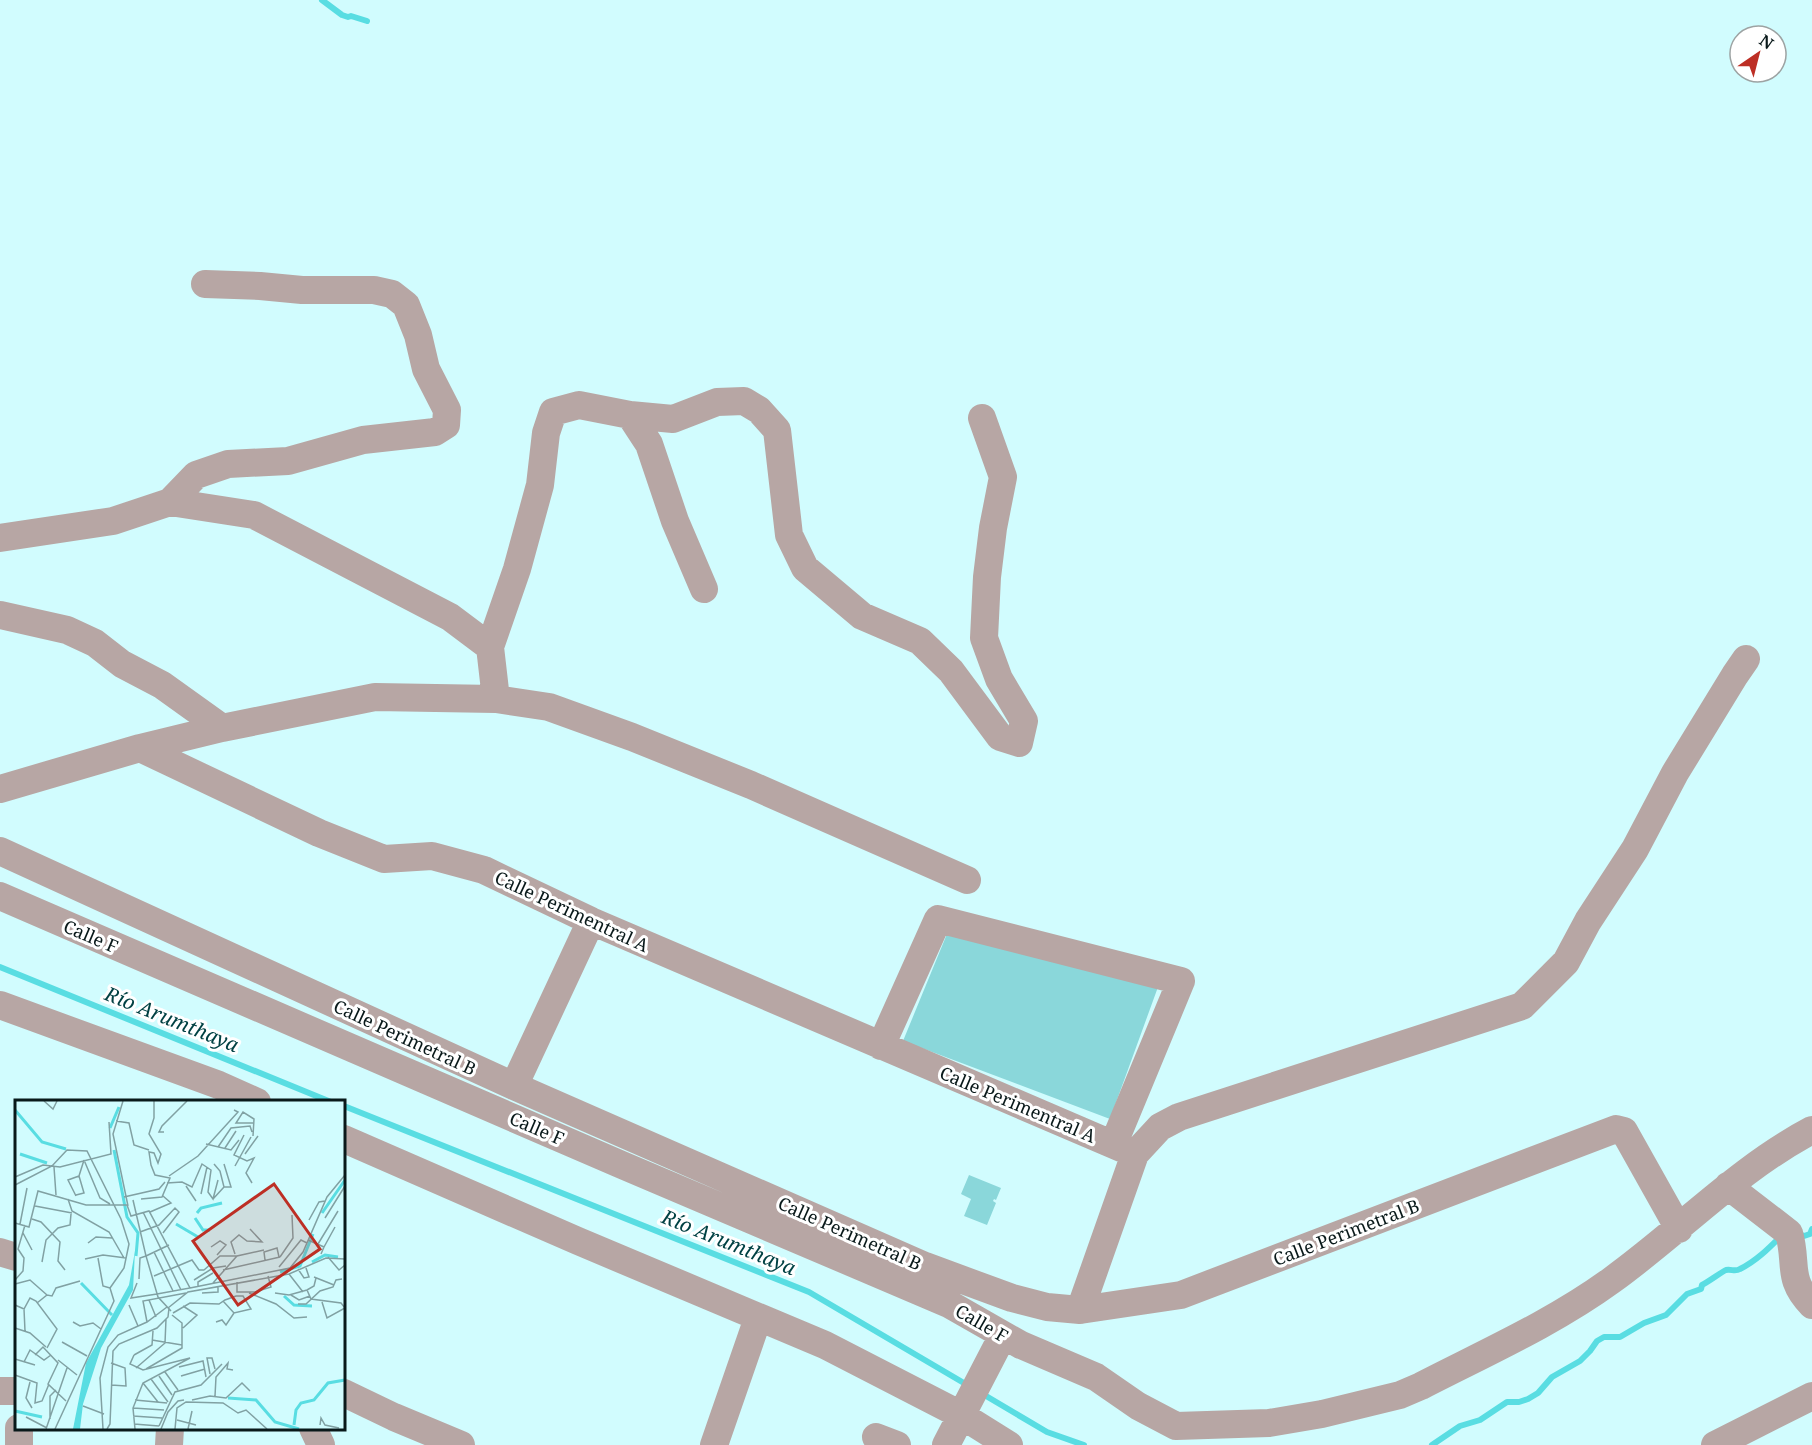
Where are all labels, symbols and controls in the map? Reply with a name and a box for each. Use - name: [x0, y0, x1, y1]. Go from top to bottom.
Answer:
- north arrow: [1728, 24, 1788, 84]
- text: N: [1755, 29, 1778, 55]
- street label: Calle Perimentral A: [491, 865, 653, 957]
- street label: Calle F: [60, 914, 122, 958]
- water label: Río Arumthaya: [100, 979, 243, 1058]
- street label: Calle Perimetral B: [330, 993, 480, 1081]
- street label: Calle Perimentral A: [936, 1060, 1100, 1148]
- inset map: [15, 1100, 345, 1430]
- street label: Calle F: [506, 1106, 568, 1150]
- street label: Calle Perimetral B: [774, 1191, 926, 1275]
- street label: Calle Perimetral B: [1270, 1193, 1422, 1271]
- water label: Río Arumthaya: [657, 1202, 800, 1281]
- street label: Calle F: [951, 1298, 1013, 1348]

